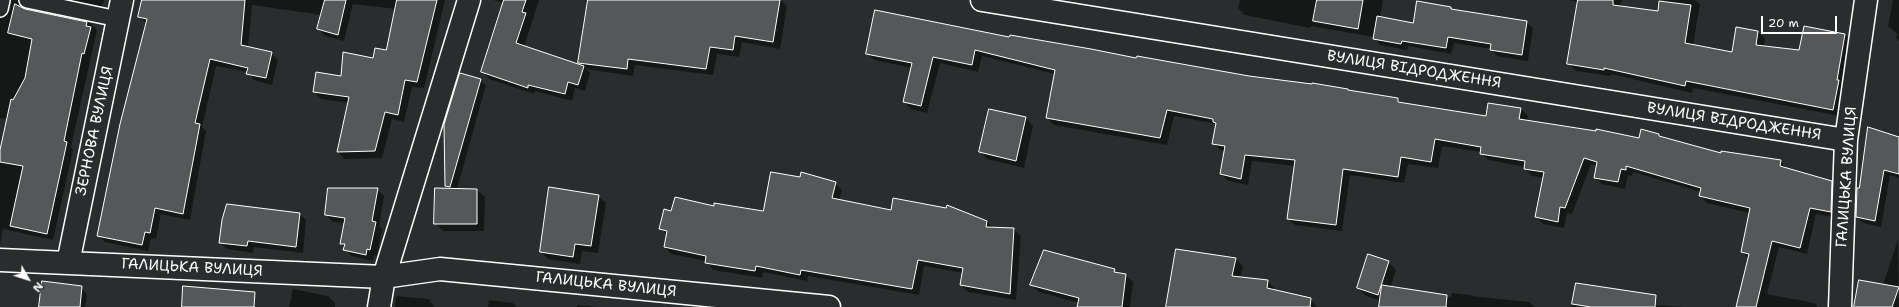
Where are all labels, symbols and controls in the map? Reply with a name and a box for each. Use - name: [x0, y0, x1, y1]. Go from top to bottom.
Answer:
- scale bar: [1763, 8, 1839, 34]
- text: 20 m: [1768, 15, 1799, 31]
- street label: ВУЛИЦЯ ВІДРОДЖЕННЯ: [1326, 47, 1502, 93]
- street label: ЗЕРНОВА ВУЛИЦЯ: [72, 65, 118, 197]
- street label: ВУЛИЦЯ ВІДРОДЖЕННЯ: [1646, 99, 1822, 145]
- street label: ГАЛИЦЬКА ВУЛИЦЯ: [1833, 106, 1861, 248]
- street label: ГАЛИЦЬКА ВУЛИЦЯ: [121, 255, 263, 281]
- north arrow: [8, 259, 48, 299]
- street label: ГАЛИЦЬКА ВУЛИЦЯ: [535, 269, 677, 301]
- text: N: [29, 279, 46, 295]

